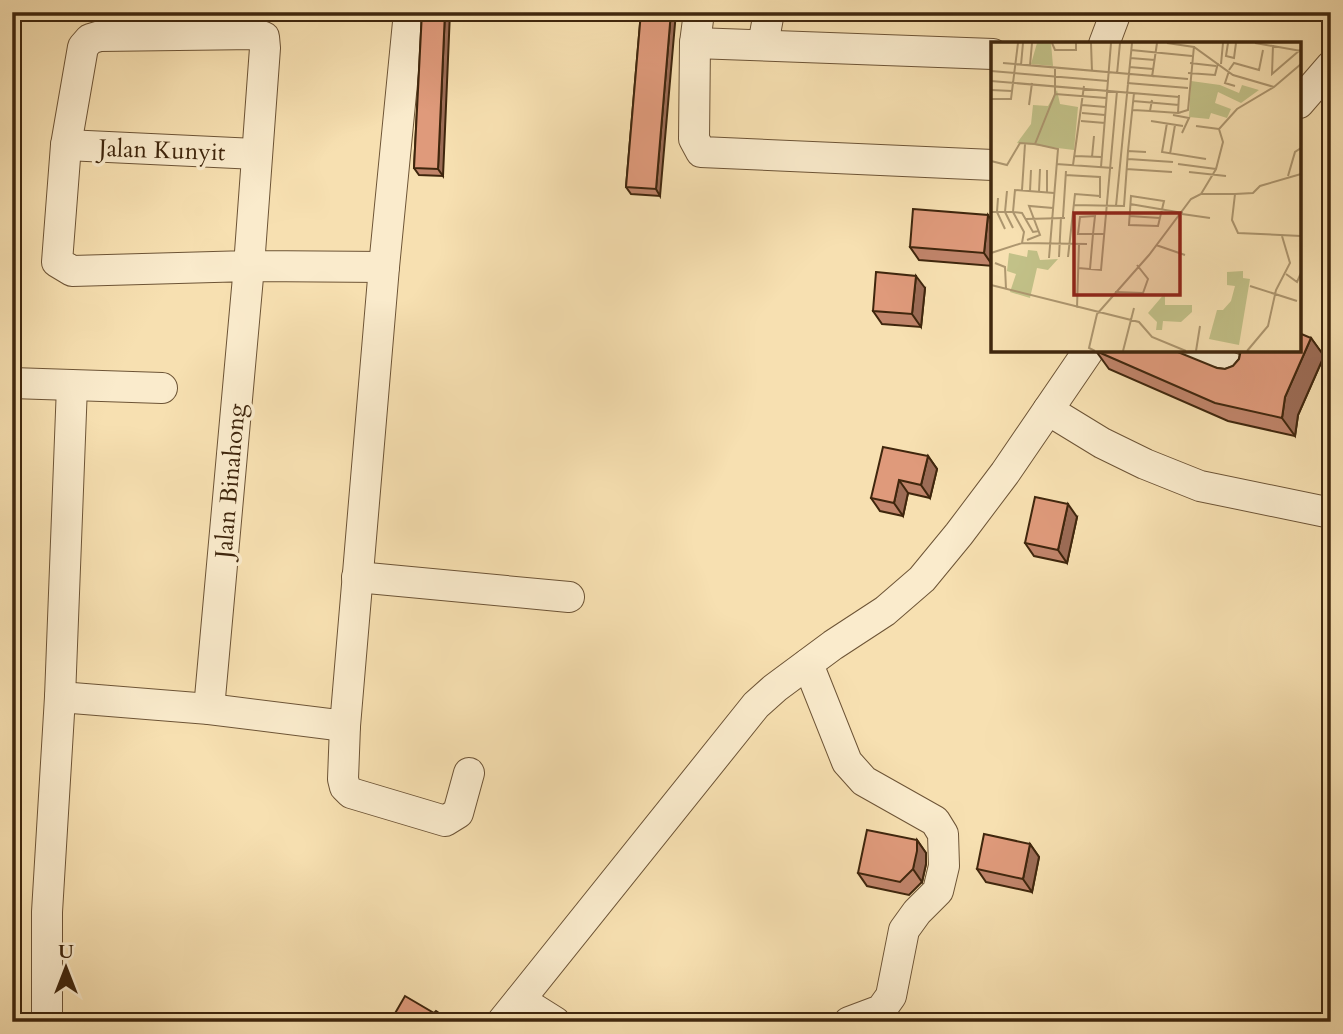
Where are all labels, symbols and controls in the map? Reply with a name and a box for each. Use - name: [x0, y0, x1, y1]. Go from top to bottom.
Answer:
- inset map: [991, 42, 1301, 352]
- street label: Jalan Kunyit: [95, 132, 226, 169]
- street label: Jalan Binahong: [207, 402, 254, 563]
- north arrow: [32, 932, 102, 1002]
- text: U: [58, 939, 74, 965]

